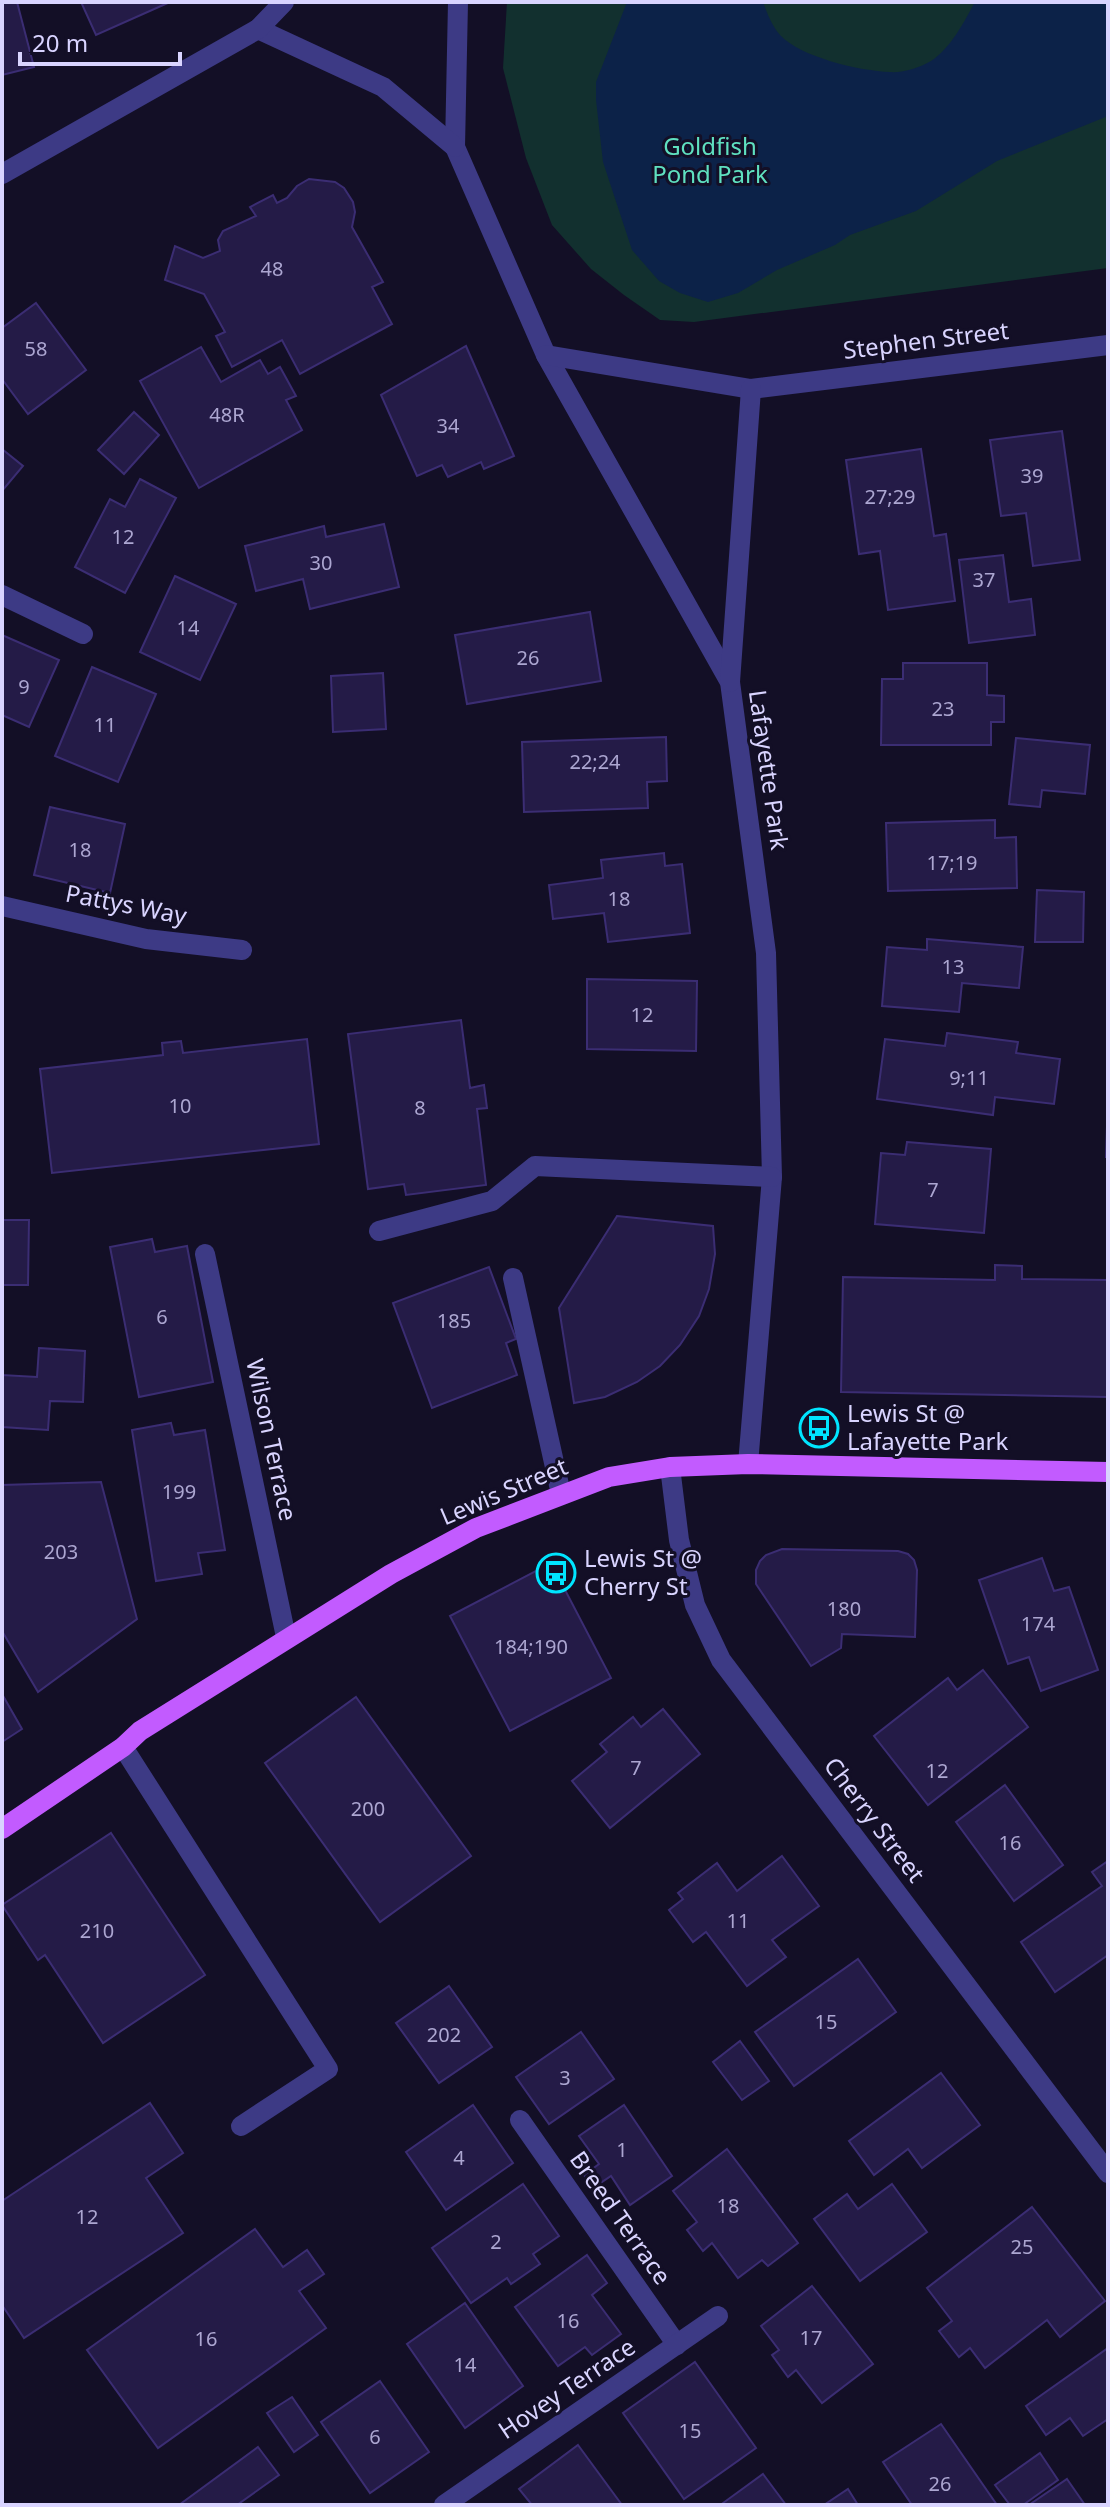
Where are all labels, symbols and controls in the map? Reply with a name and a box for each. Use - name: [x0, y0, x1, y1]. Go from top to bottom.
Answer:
- scale bar: [20, 16, 180, 66]
- text: 20 m: [32, 26, 88, 59]
- park label: Goldfish Pond Park: [652, 129, 768, 190]
- house number: 48: [261, 255, 283, 282]
- street label: Stephen Street: [841, 313, 1011, 366]
- house number: 58: [25, 335, 47, 362]
- house number: 48R: [209, 401, 245, 428]
- house number: 34: [437, 412, 460, 439]
- house number: 39: [1021, 462, 1043, 489]
- house number: 27;29: [864, 483, 916, 510]
- house number: 12: [112, 523, 134, 550]
- house number: 30: [310, 549, 332, 576]
- house number: 37: [973, 566, 995, 593]
- house number: 14: [177, 614, 200, 641]
- house number: 26: [517, 644, 539, 671]
- house number: 9: [18, 673, 30, 700]
- street label: Lafayette Park: [742, 688, 797, 852]
- house number: 23: [932, 695, 954, 722]
- house number: 11: [94, 711, 116, 738]
- house number: 22;24: [569, 748, 621, 775]
- house number: 18: [69, 836, 91, 863]
- house number: 17;19: [926, 849, 978, 876]
- street label: Pattys Way: [63, 876, 190, 932]
- house number: 18: [608, 885, 630, 912]
- house number: 13: [942, 953, 964, 980]
- house number: 12: [631, 1001, 653, 1028]
- house number: 9;11: [949, 1064, 989, 1091]
- house number: 10: [169, 1092, 191, 1119]
- house number: 8: [414, 1094, 426, 1121]
- house number: 7: [927, 1176, 939, 1203]
- house number: 6: [156, 1303, 168, 1330]
- house number: 185: [437, 1307, 471, 1334]
- street label: Wilson Terrace: [239, 1356, 306, 1524]
- place label: Lewis St @ Lafayette Park: [847, 1396, 1009, 1457]
- bus stop icon: Lewis St @ Lafayette Park: [798, 1407, 840, 1449]
- street label: Lewis Street: [435, 1449, 573, 1532]
- house number: 199: [162, 1478, 196, 1505]
- house number: 203: [44, 1538, 78, 1565]
- place label: Lewis St @ Cherry St: [584, 1541, 702, 1602]
- bus stop icon: Lewis St @ Cherry St: [535, 1552, 577, 1594]
- house number: 180: [827, 1595, 861, 1622]
- house number: 174: [1021, 1610, 1056, 1637]
- house number: 184;190: [494, 1633, 568, 1660]
- street label: Cherry Street: [817, 1750, 933, 1889]
- house number: 7: [630, 1754, 642, 1781]
- house number: 12: [926, 1757, 948, 1784]
- house number: 200: [351, 1795, 385, 1822]
- house number: 16: [999, 1829, 1021, 1856]
- house number: 11: [727, 1907, 749, 1934]
- house number: 210: [80, 1917, 114, 1944]
- house number: 15: [815, 2008, 837, 2035]
- house number: 202: [427, 2021, 461, 2048]
- house number: 3: [559, 2064, 571, 2091]
- house number: 1: [616, 2136, 628, 2163]
- house number: 4: [453, 2144, 465, 2171]
- street label: Breed Terrace: [563, 2144, 680, 2291]
- house number: 18: [717, 2192, 739, 2219]
- house number: 12: [76, 2203, 98, 2230]
- house number: 2: [490, 2228, 502, 2255]
- house number: 25: [1011, 2233, 1033, 2260]
- house number: 16: [557, 2307, 579, 2334]
- house number: 17: [800, 2324, 822, 2351]
- house number: 16: [195, 2325, 217, 2352]
- street label: Hovey Terrace: [491, 2330, 641, 2446]
- house number: 14: [454, 2351, 477, 2378]
- house number: 15: [679, 2417, 701, 2444]
- house number: 6: [369, 2423, 381, 2450]
- house number: 26: [929, 2470, 951, 2497]

